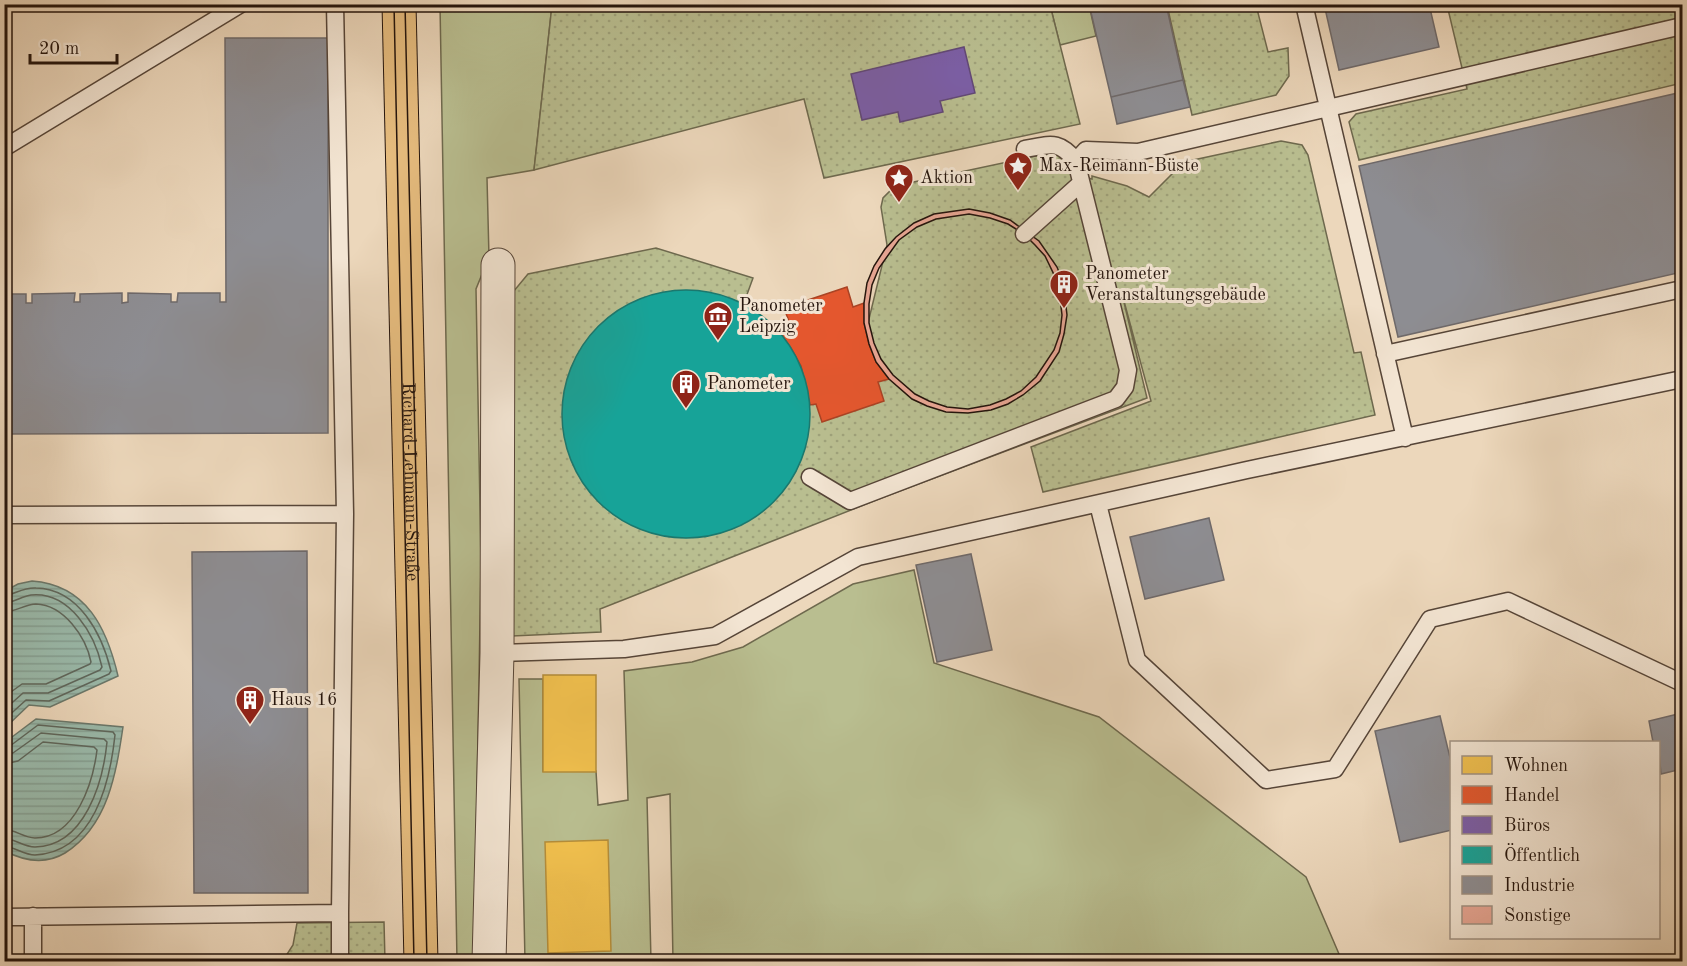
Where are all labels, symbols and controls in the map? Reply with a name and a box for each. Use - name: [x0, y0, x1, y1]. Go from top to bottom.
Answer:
- scale bar: [30, 27, 117, 65]
- text: 20 m: [39, 40, 79, 58]
- place icon: Max-Reimann-Büste: [1002, 150, 1034, 192]
- place label: Max-Reimann-Büste: [1039, 157, 1199, 175]
- place icon: Aktion: [883, 162, 915, 204]
- place label: Aktion: [920, 169, 973, 187]
- place label: Panometer Veranstaltungsgebäude: [1085, 265, 1266, 304]
- building icon: Panometer Veranstaltungsgebäude: [1048, 268, 1080, 310]
- place label: Panometer Leipzig: [739, 297, 823, 336]
- museum icon: Panometer Leipzig: [702, 300, 734, 342]
- building icon: Panometer: [670, 368, 702, 410]
- place label: Panometer: [707, 375, 791, 393]
- street label: Richard-Lehmann-Straße: [399, 382, 421, 581]
- building icon: Haus 16: [234, 684, 266, 726]
- place label: Haus 16: [271, 691, 337, 709]
- legend: [1450, 741, 1660, 939]
- text: Wohnen: [1504, 757, 1568, 775]
- text: Handel: [1504, 787, 1559, 805]
- text: Büros: [1504, 817, 1550, 835]
- text: Öffentlich: [1504, 843, 1580, 865]
- text: Industrie: [1504, 877, 1574, 895]
- text: Sonstige: [1504, 907, 1571, 925]

